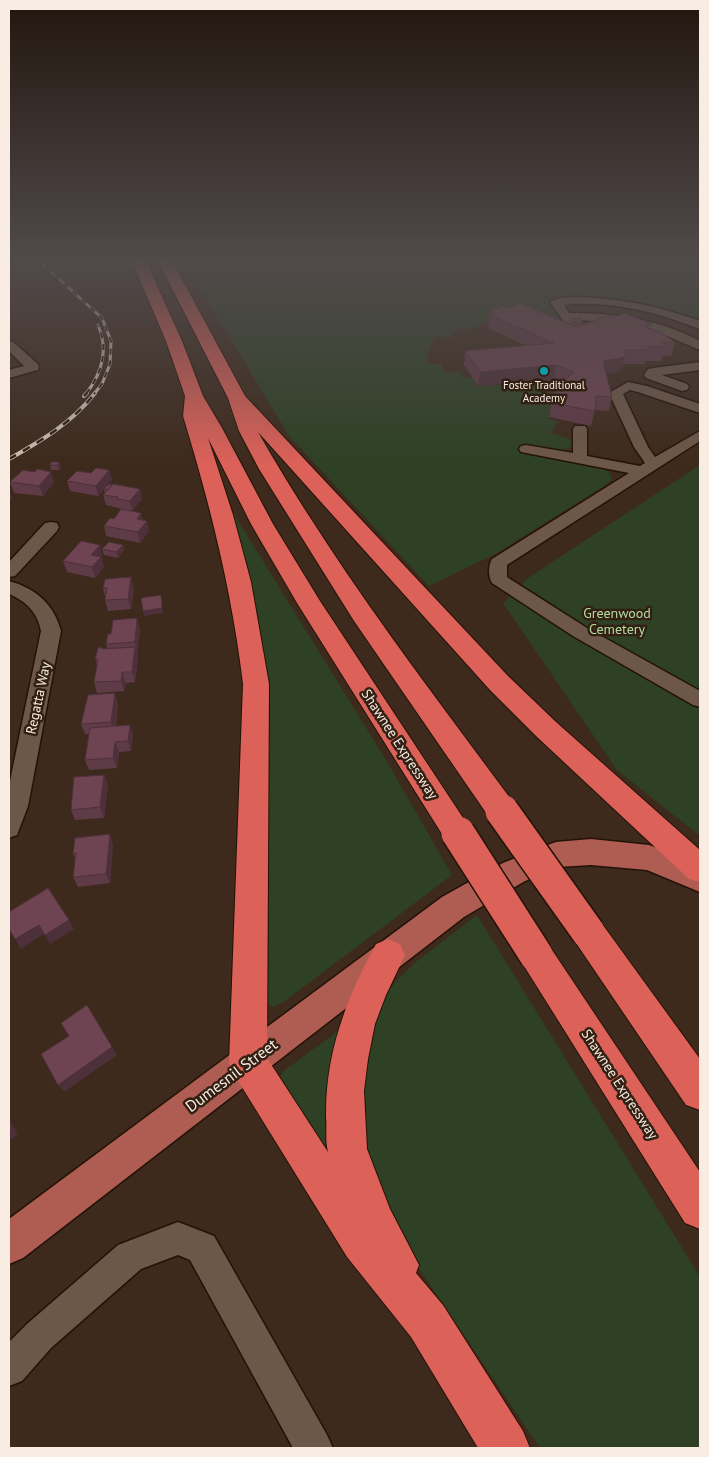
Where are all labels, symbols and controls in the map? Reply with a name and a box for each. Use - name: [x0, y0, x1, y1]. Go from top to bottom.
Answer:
- marker: Foster Traditional Academy: [538, 365, 550, 377]
- place label: Foster Traditional Academy: [503, 378, 586, 405]
- park label: Greenwood Cemetery: [583, 604, 651, 638]
- street label: Regatta Way: [22, 660, 55, 736]
- street label: Shawnee Expressway: [358, 686, 443, 803]
- street label: Shawnee Expressway: [578, 1026, 663, 1143]
- street label: Dumesnil Street: [181, 1034, 281, 1116]

